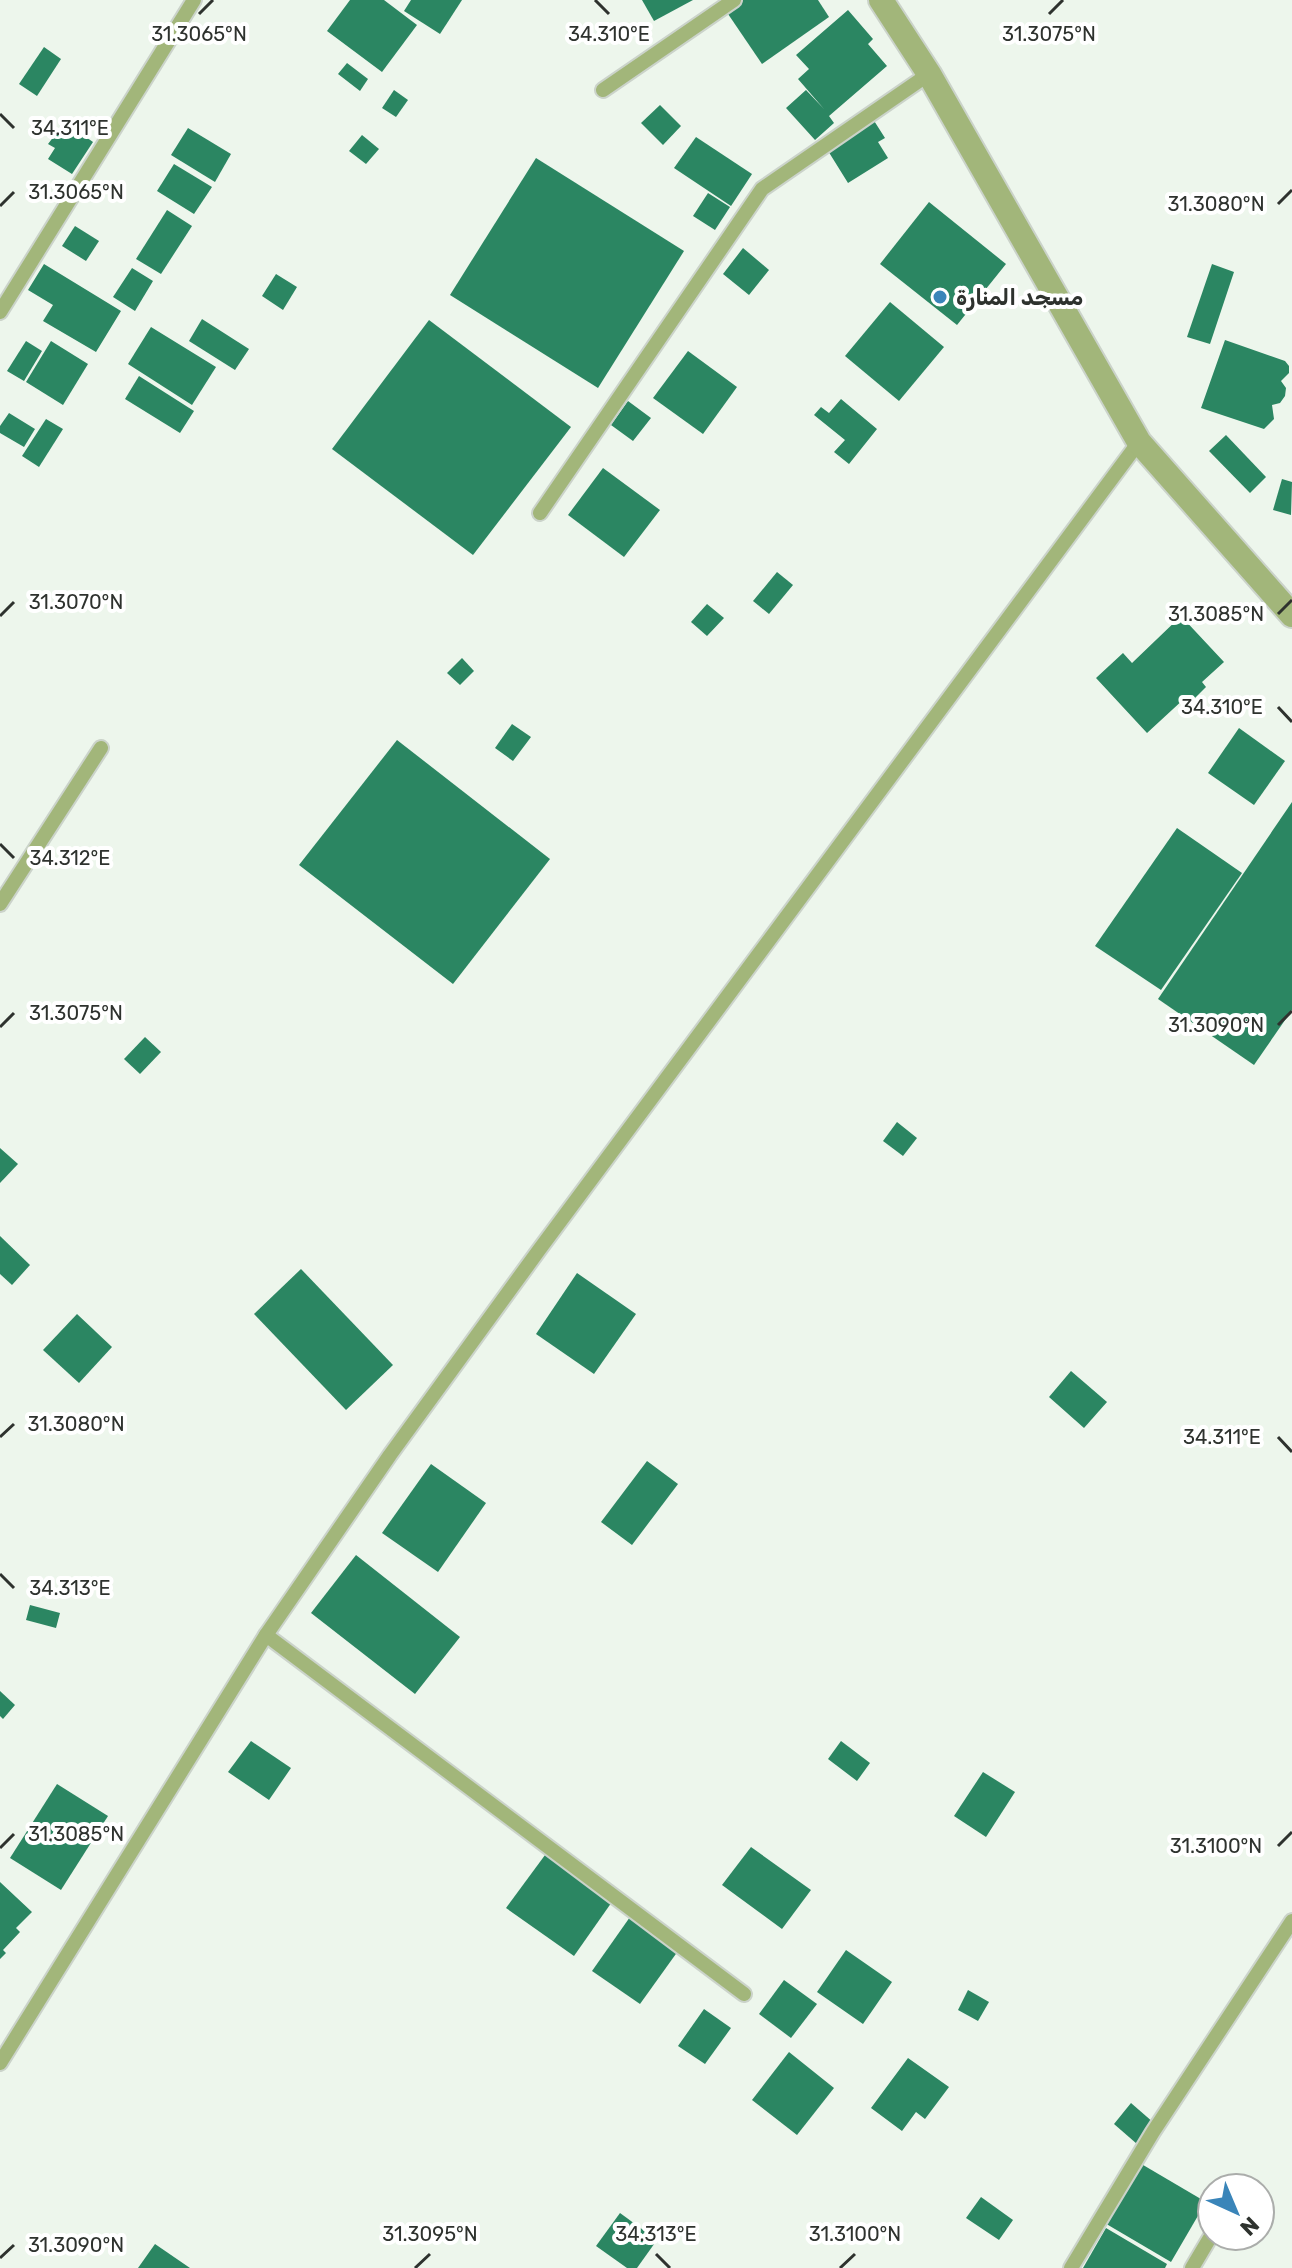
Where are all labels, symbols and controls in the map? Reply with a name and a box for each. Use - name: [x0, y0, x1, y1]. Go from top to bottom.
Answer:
- text: 31.3065°N: [151, 22, 247, 46]
- text: 34.310°E: [568, 22, 650, 46]
- text: 31.3075°N: [1002, 22, 1096, 46]
- text: 34.311°E: [31, 116, 109, 140]
- text: 31.3065°N: [28, 180, 124, 204]
- text: 31.3080°N: [1167, 192, 1265, 216]
- place label: مسجد المنارة: [956, 284, 1083, 311]
- marker: مسجد المنارة: [931, 288, 949, 306]
- text: 31.3070°N: [29, 590, 123, 614]
- text: 31.3085°N: [1168, 602, 1264, 626]
- text: 34.310°E: [1181, 695, 1263, 719]
- text: 34.312°E: [29, 846, 111, 870]
- text: 31.3075°N: [29, 1001, 123, 1025]
- text: 31.3090°N: [1168, 1013, 1264, 1037]
- text: 31.3080°N: [27, 1412, 125, 1436]
- text: 34.311°E: [1183, 1425, 1261, 1449]
- text: 34.313°E: [29, 1576, 111, 1600]
- text: 31.3085°N: [28, 1822, 124, 1846]
- text: 31.3100°N: [1170, 1834, 1262, 1858]
- north arrow: [1196, 2172, 1276, 2252]
- text: N: [1234, 2211, 1265, 2241]
- text: 31.3095°N: [382, 2222, 478, 2246]
- text: 34.313°E: [615, 2222, 697, 2246]
- text: 31.3100°N: [809, 2222, 901, 2246]
- text: 31.3090°N: [28, 2233, 124, 2257]

